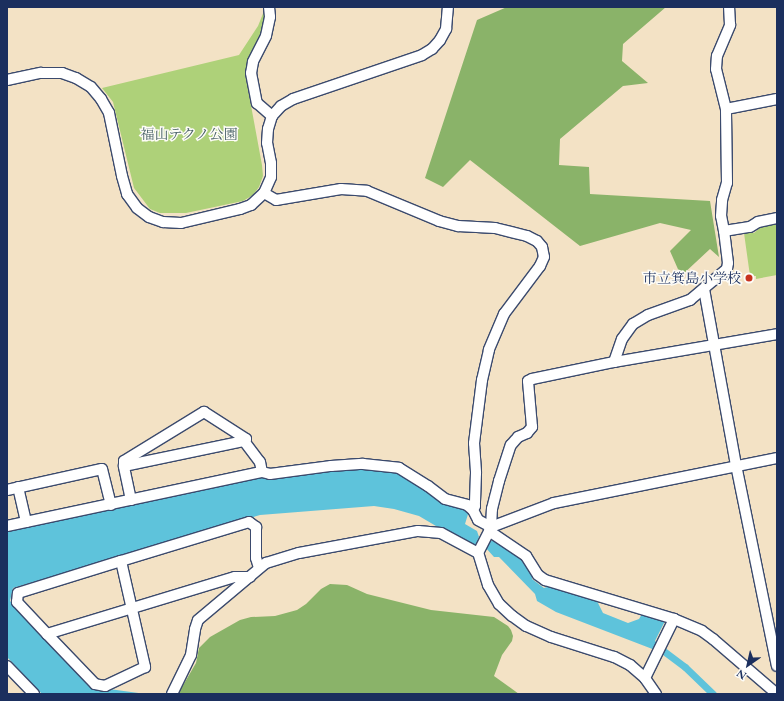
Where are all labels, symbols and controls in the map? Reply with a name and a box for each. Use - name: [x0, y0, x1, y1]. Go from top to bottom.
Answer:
- park label: 福山テクノ公園: [140, 126, 238, 142]
- place label: 市立箕島小学校: [643, 270, 741, 286]
- marker: 市立箕島小学校: [744, 273, 754, 283]
- north arrow: [728, 645, 768, 685]
- text: N: [734, 667, 749, 683]

